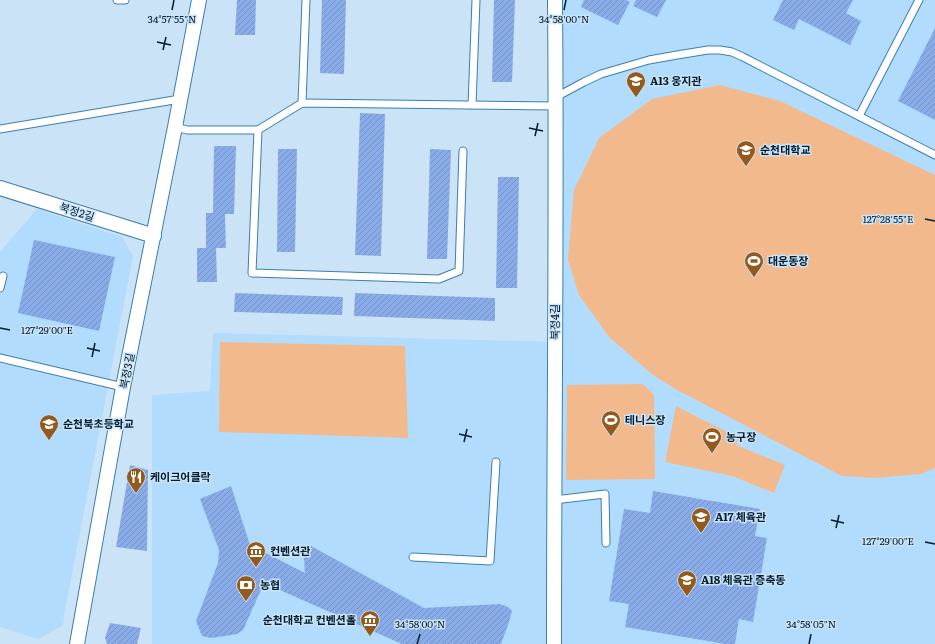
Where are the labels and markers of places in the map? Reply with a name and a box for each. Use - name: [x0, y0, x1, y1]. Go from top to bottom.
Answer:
- school or university icon: A13 웅지관: [625, 70, 647, 98]
- place label: A13 웅지관: [650, 72, 702, 88]
- school or university icon: 순천대학교: [735, 139, 757, 167]
- place label: 순천대학교: [760, 141, 811, 157]
- sports icon: 대운동장: [743, 250, 765, 278]
- place label: 대운동장: [768, 252, 808, 268]
- sports icon: 테니스장: [600, 409, 622, 437]
- place label: 테니스장: [625, 411, 665, 427]
- school or university icon: 순천북초등학교: [38, 413, 60, 441]
- place label: 순천북초등학교: [63, 415, 134, 431]
- sports icon: 농구장: [701, 426, 723, 454]
- place label: 농구장: [726, 428, 756, 444]
- restaurant icon: 케이크어클락: [125, 466, 147, 494]
- place label: 케이크어클락: [150, 468, 211, 484]
- school or university icon: A17 체육관: [690, 506, 712, 534]
- place label: A17 체육관: [715, 508, 766, 524]
- museum icon: 컨벤션관: [245, 540, 267, 568]
- place label: 컨벤션관: [270, 542, 310, 558]
- school or university icon: A18 체육관 증축동: [676, 569, 698, 597]
- place label: A18 체육관 증축동: [701, 571, 785, 587]
- bank icon: 농협: [235, 574, 257, 602]
- place label: 농협: [260, 576, 280, 592]
- museum icon: 순천대학교 컨벤션홀: [359, 609, 381, 637]
- place label: 순천대학교 컨벤션홀: [263, 611, 356, 627]

